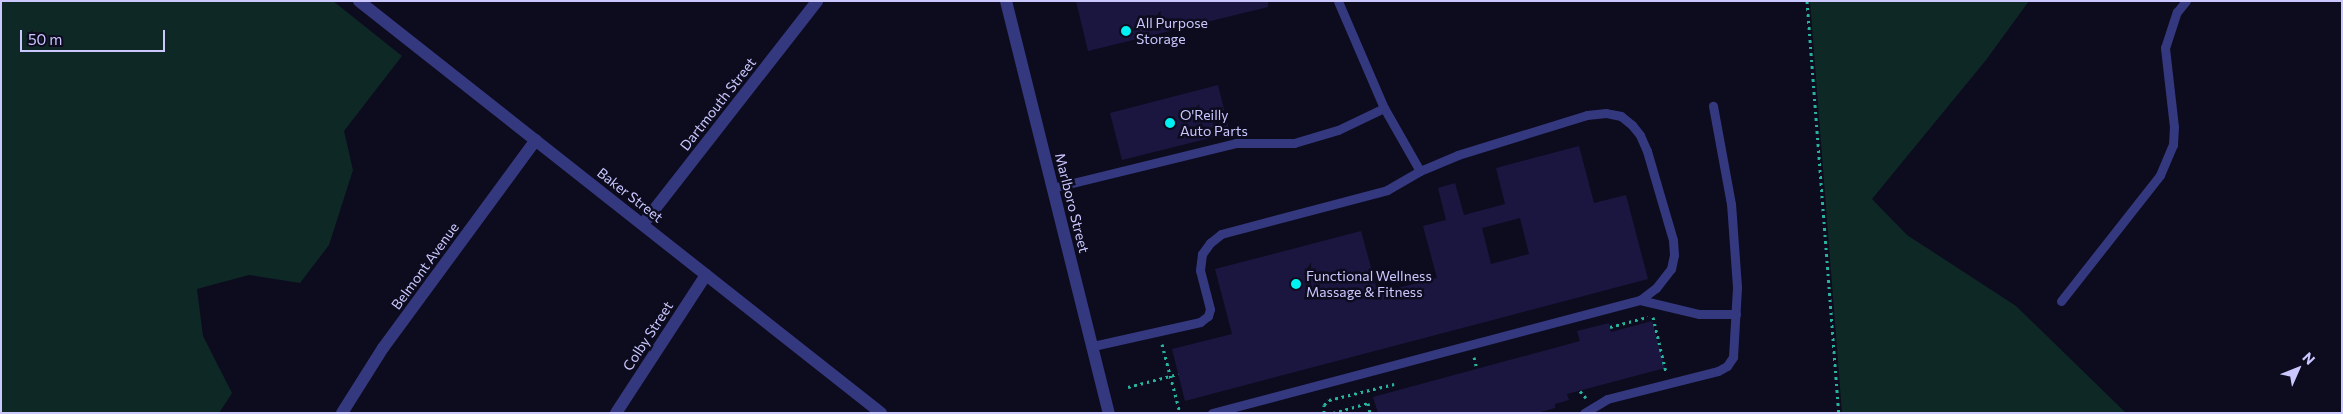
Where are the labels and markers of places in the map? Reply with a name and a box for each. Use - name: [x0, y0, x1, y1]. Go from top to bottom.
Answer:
- place label: All Purpose Storage: [1136, 15, 1208, 48]
- marker: All Purpose Storage: [1120, 25, 1132, 37]
- place label: O'Reilly Auto Parts: [1180, 107, 1248, 140]
- marker: O'Reilly Auto Parts: [1164, 117, 1176, 129]
- place label: Functional Wellness Massage & Fitness: [1306, 268, 1432, 300]
- marker: Functional Wellness Massage & Fitness: [1290, 278, 1302, 290]

